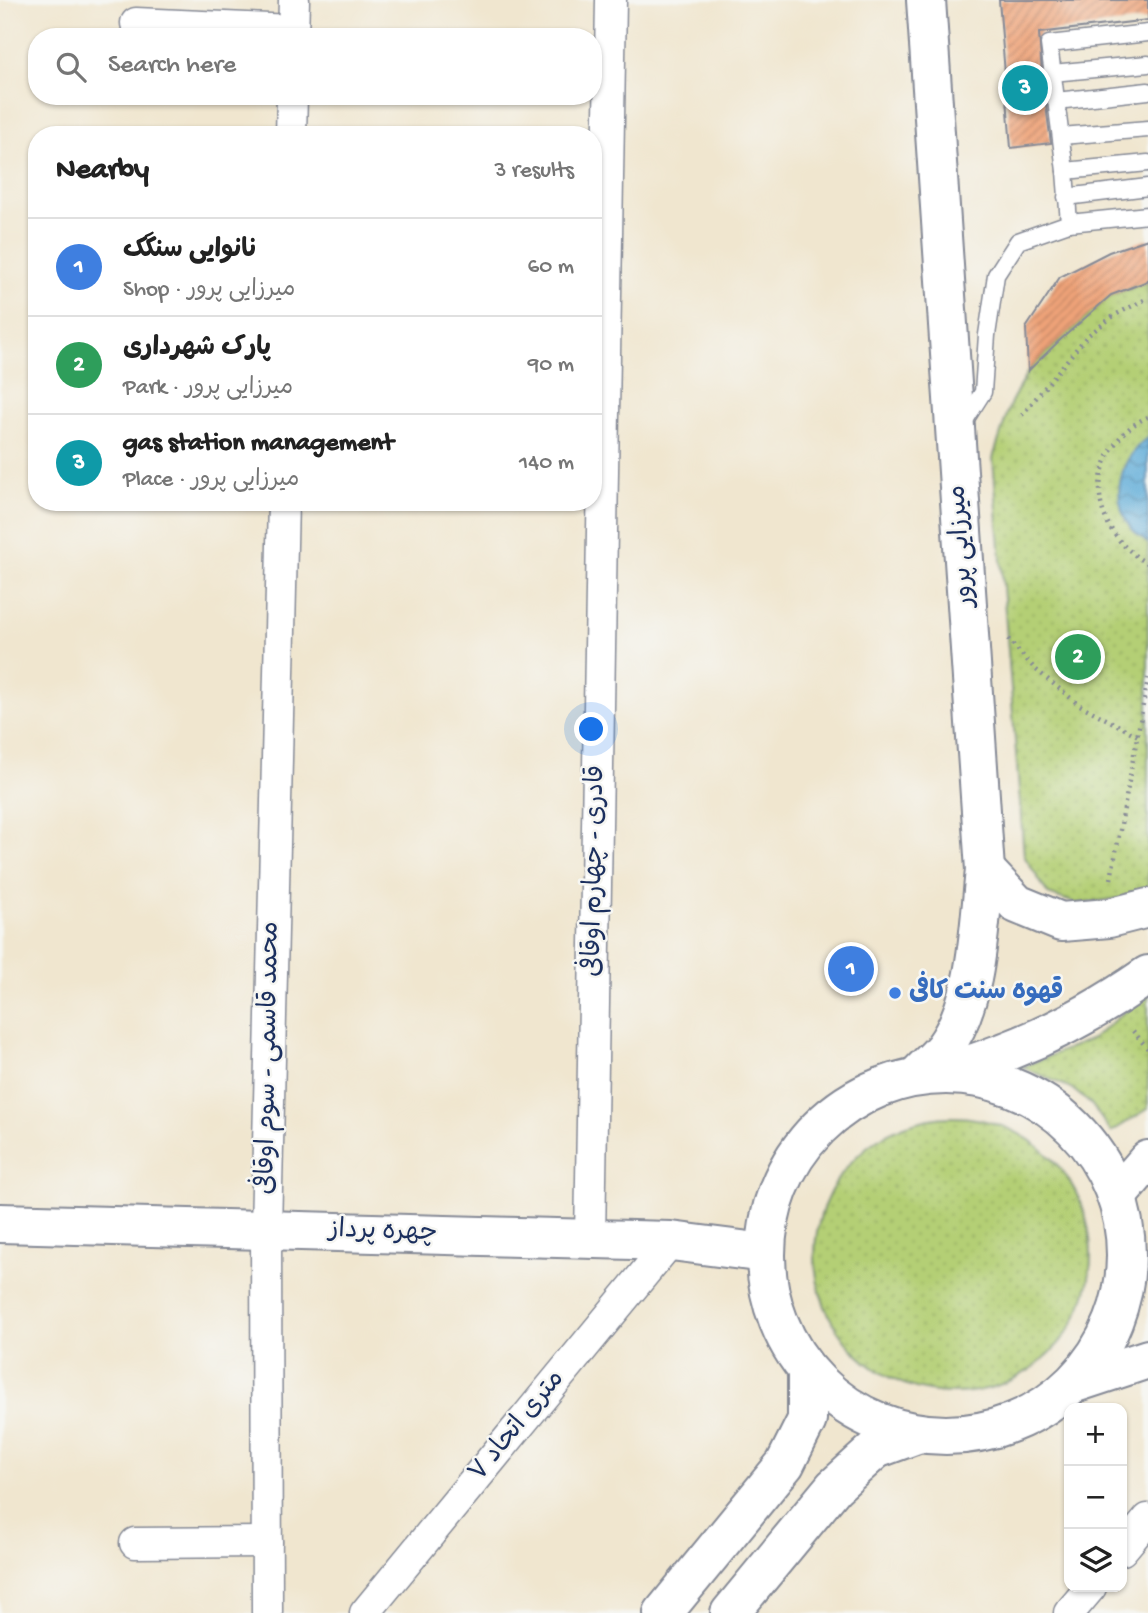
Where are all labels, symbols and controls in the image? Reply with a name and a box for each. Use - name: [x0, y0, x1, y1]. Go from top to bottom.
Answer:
- search box: [28, 28, 602, 105]
- icon: search: [52, 48, 90, 86]
- text: Search here: [108, 51, 236, 82]
- pin: 3: [1002, 62, 1048, 114]
- text: Nearby: [56, 154, 149, 189]
- text: 3 results: [494, 158, 574, 185]
- text: نانوایی سنگک: [123, 236, 258, 267]
- text: 1: [74, 254, 84, 281]
- text: 60 m: [528, 254, 574, 281]
- text: Shop · میرزایی پرور: [123, 277, 295, 304]
- text: پارک شهرداری: [123, 334, 271, 365]
- text: 2: [73, 352, 85, 379]
- text: 90 m: [528, 352, 574, 379]
- text: Park · میرزایی پرور: [123, 375, 293, 402]
- text: gas station management: [123, 429, 394, 460]
- text: 3: [73, 450, 85, 477]
- text: 140 m: [519, 450, 574, 477]
- text: Place · میرزایی پرور: [123, 467, 299, 494]
- street label: میرزایی پرور: [943, 484, 983, 610]
- pin: 2: [1055, 631, 1101, 683]
- your location: [574, 712, 608, 746]
- street label: قادری - چهارم اوقافی: [574, 765, 613, 977]
- street label: محمد قاسمی - سوم اوقافی: [247, 921, 288, 1195]
- pin: 1: [828, 943, 874, 995]
- place label: قهوه سنت کافی: [909, 970, 1063, 1009]
- marker: قهوه سنت کافی: [887, 985, 903, 1001]
- street label: چهره پرداز: [326, 1216, 438, 1250]
- street label: ۷ متری اتحاد: [464, 1365, 572, 1489]
- map controls: [1064, 1403, 1127, 1592]
- button: +: [1064, 1403, 1127, 1466]
- button: −: [1064, 1466, 1127, 1529]
- button: layers: [1064, 1529, 1127, 1592]

